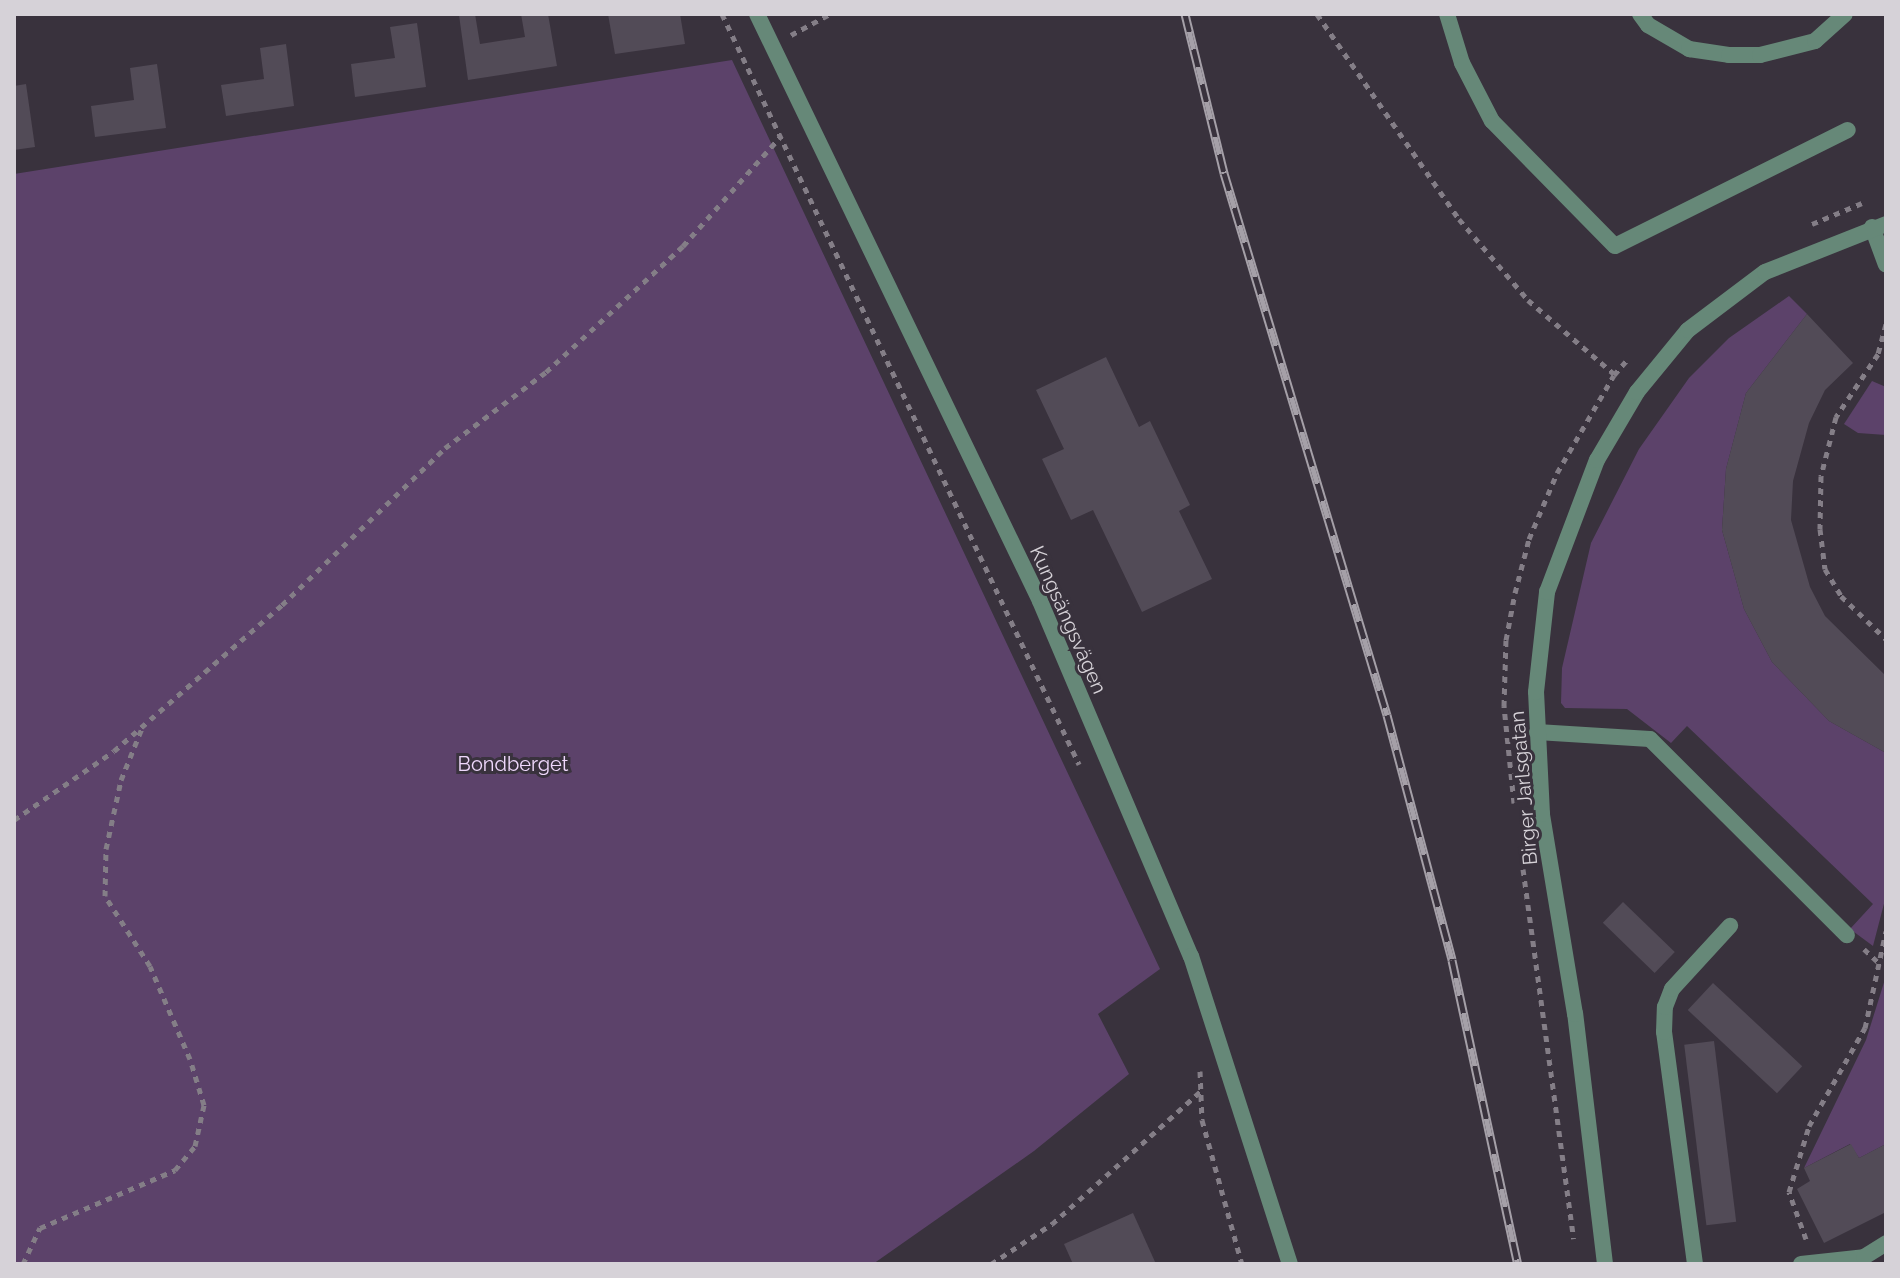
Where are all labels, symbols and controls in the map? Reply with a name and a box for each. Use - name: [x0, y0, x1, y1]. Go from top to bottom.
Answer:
- street label: Kungsängsvägen: [1025, 542, 1111, 698]
- street label: Birger Jarlsgatan: [1505, 709, 1543, 867]
- park label: Bondberget: [458, 752, 568, 776]

